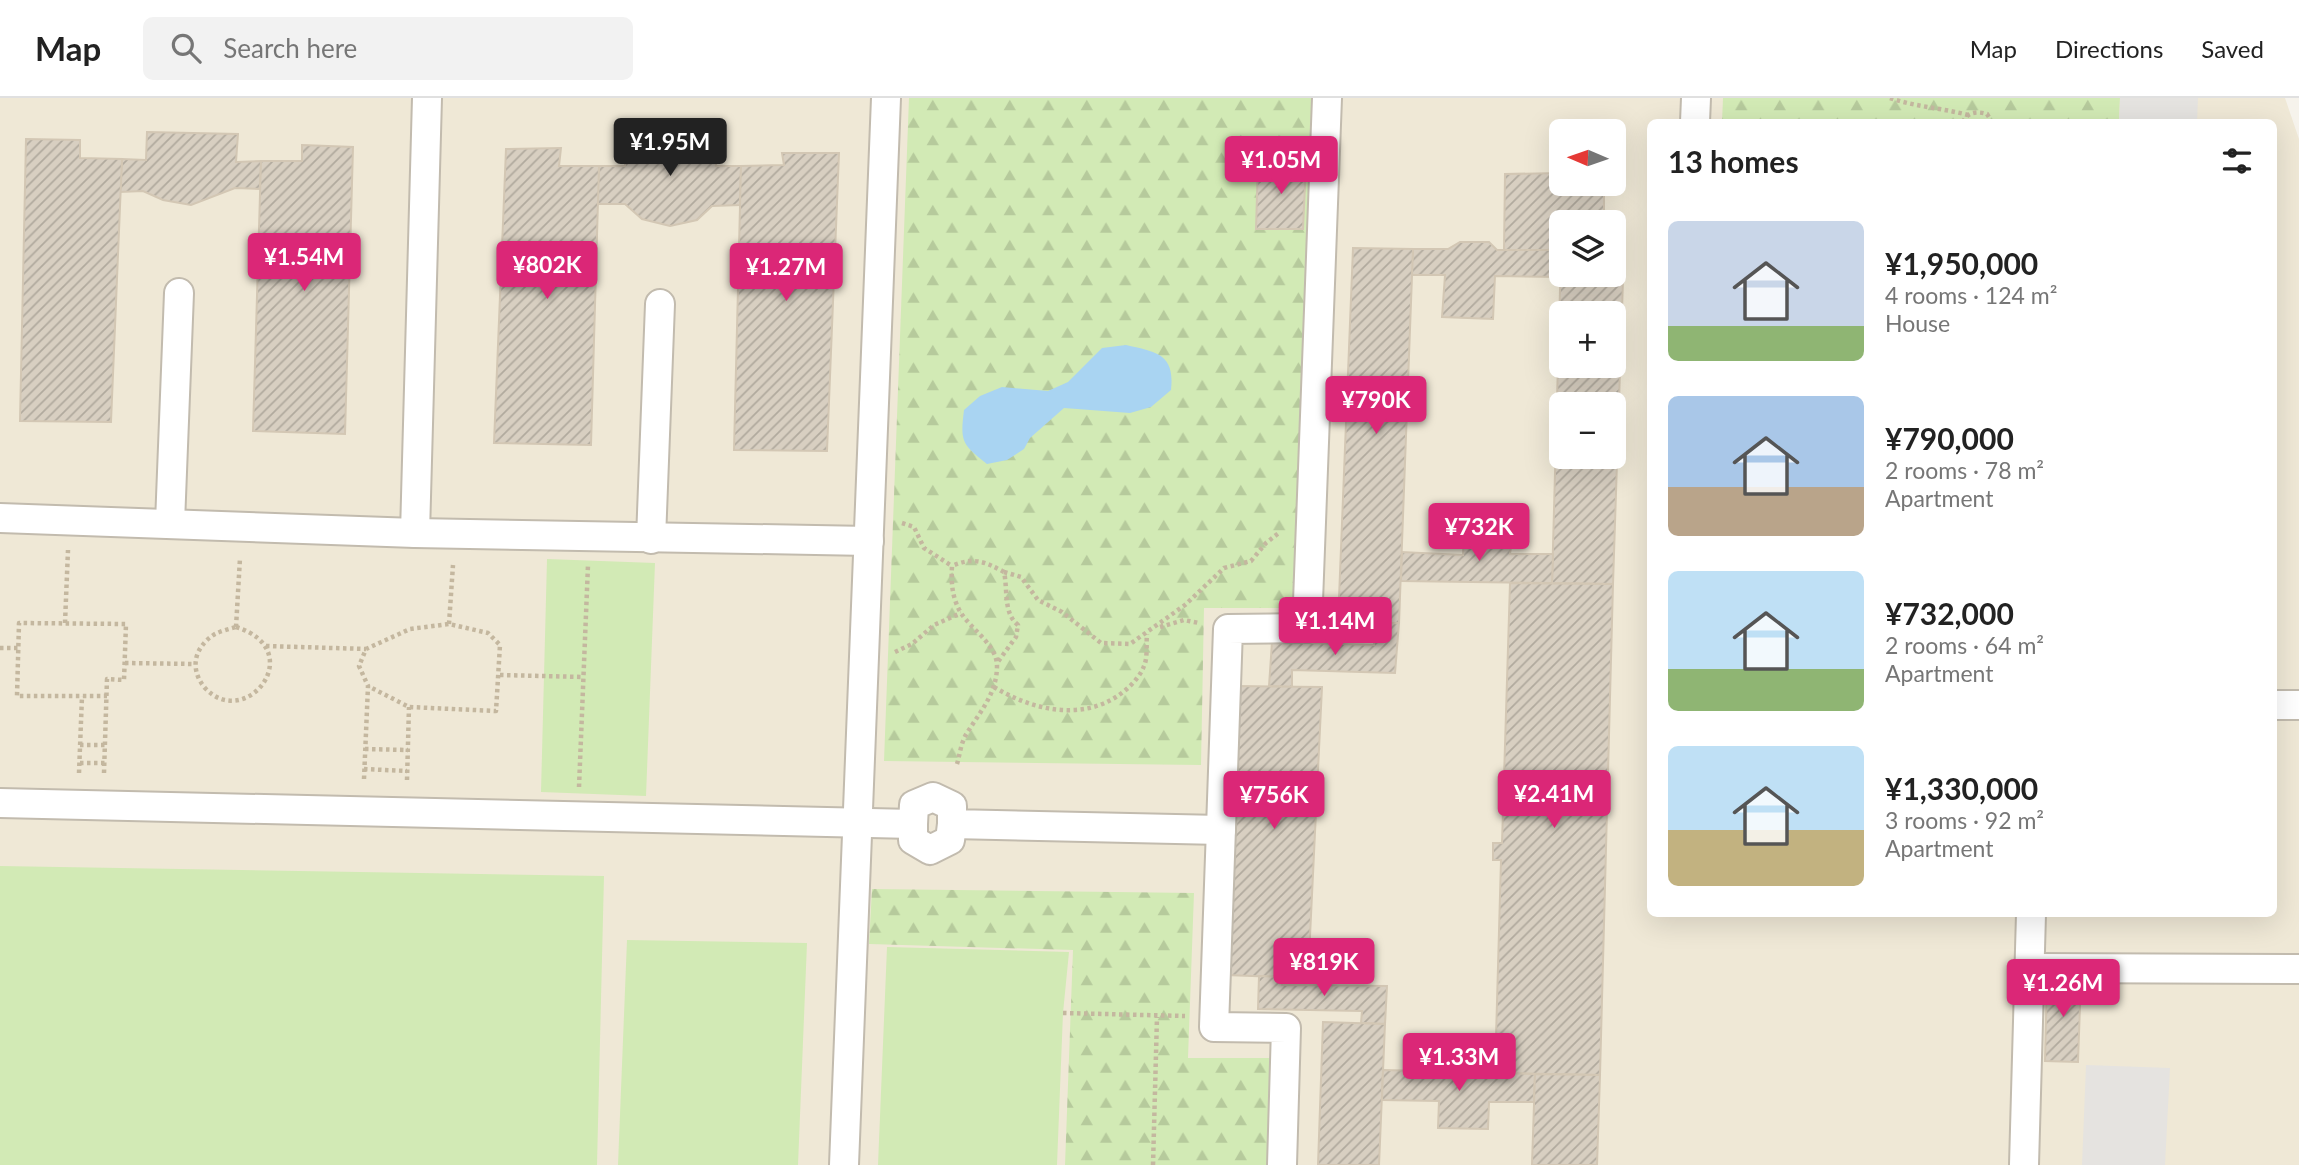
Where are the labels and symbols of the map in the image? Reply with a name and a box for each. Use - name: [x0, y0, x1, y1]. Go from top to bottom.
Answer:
- pin: ¥1.95M: [613, 118, 727, 178]
- north arrow: [1549, 119, 1626, 196]
- pin: ¥1.05M: [1224, 136, 1338, 196]
- pin: ¥1.54M: [247, 234, 361, 293]
- pin: ¥802K: [498, 242, 596, 301]
- pin: ¥1.27M: [729, 244, 843, 303]
- pin: ¥790K: [1327, 376, 1425, 436]
- pin: ¥732K: [1430, 504, 1528, 563]
- pin: ¥1.14M: [1278, 598, 1392, 657]
- pin: ¥2.41M: [1497, 770, 1611, 830]
- pin: ¥756K: [1225, 772, 1323, 831]
- pin: ¥819K: [1275, 939, 1373, 998]
- pin: ¥1.26M: [2006, 960, 2120, 1019]
- pin: ¥1.33M: [1402, 1034, 1516, 1093]

